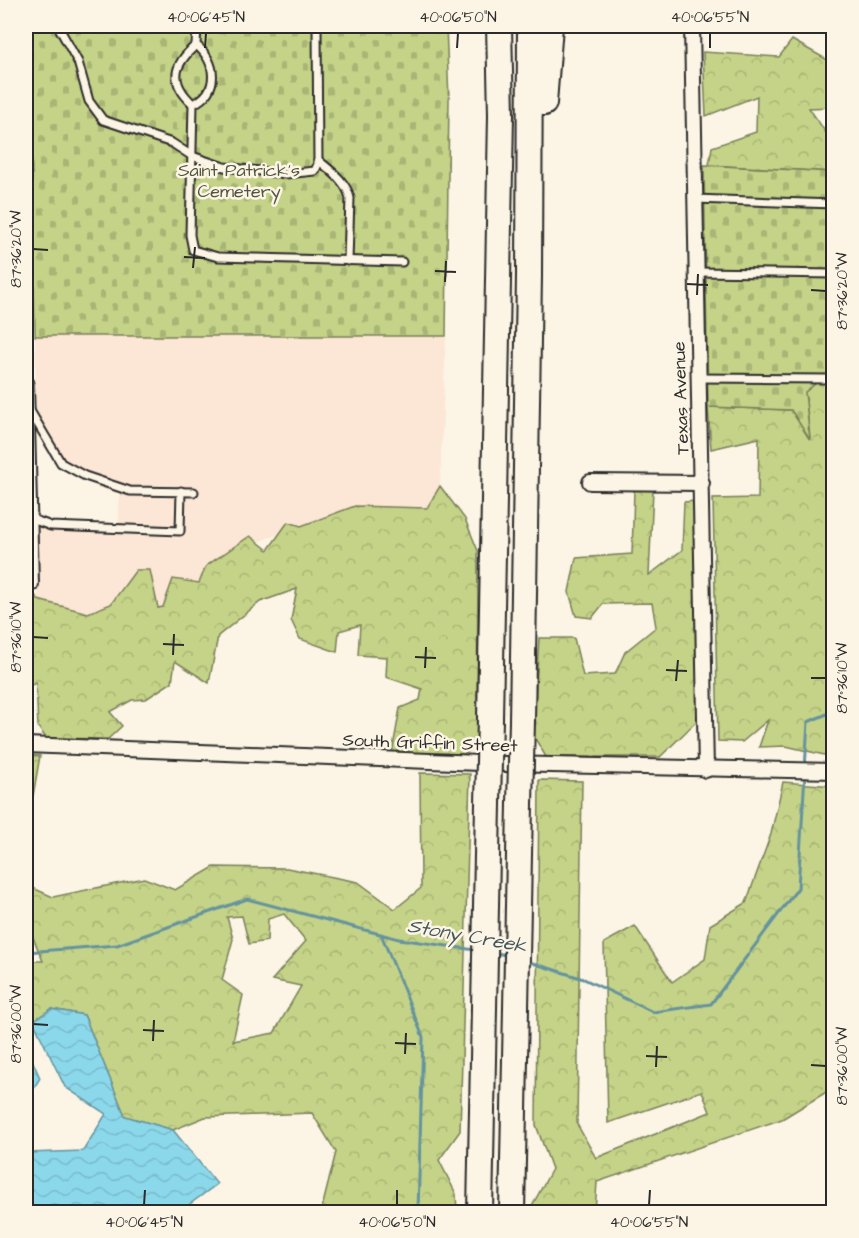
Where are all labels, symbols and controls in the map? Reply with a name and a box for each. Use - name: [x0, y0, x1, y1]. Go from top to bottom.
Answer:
- text: 40°06'45"N: [167, 7, 245, 28]
- text: 40°06'50"N: [419, 7, 497, 28]
- text: 40°06'55"N: [671, 7, 749, 28]
- park label: Saint Patrick's Cemetery: [178, 158, 300, 205]
- text: 87°36'20"W: [6, 210, 27, 288]
- text: 87°36'20"W: [832, 252, 853, 330]
- street label: Texas Avenue: [667, 341, 695, 455]
- text: 87°36'10"W: [6, 602, 27, 672]
- text: 87°36'10"W: [832, 643, 853, 713]
- street label: South Griffin Street: [342, 727, 519, 759]
- water label: Stony Creek: [405, 912, 529, 961]
- text: 87°36'00"W: [6, 985, 27, 1063]
- text: 87°36'00"W: [832, 1027, 853, 1105]
- text: 40°06'45"N: [105, 1212, 183, 1233]
- text: 40°06'50"N: [358, 1212, 436, 1233]
- text: 40°06'55"N: [610, 1212, 688, 1233]

